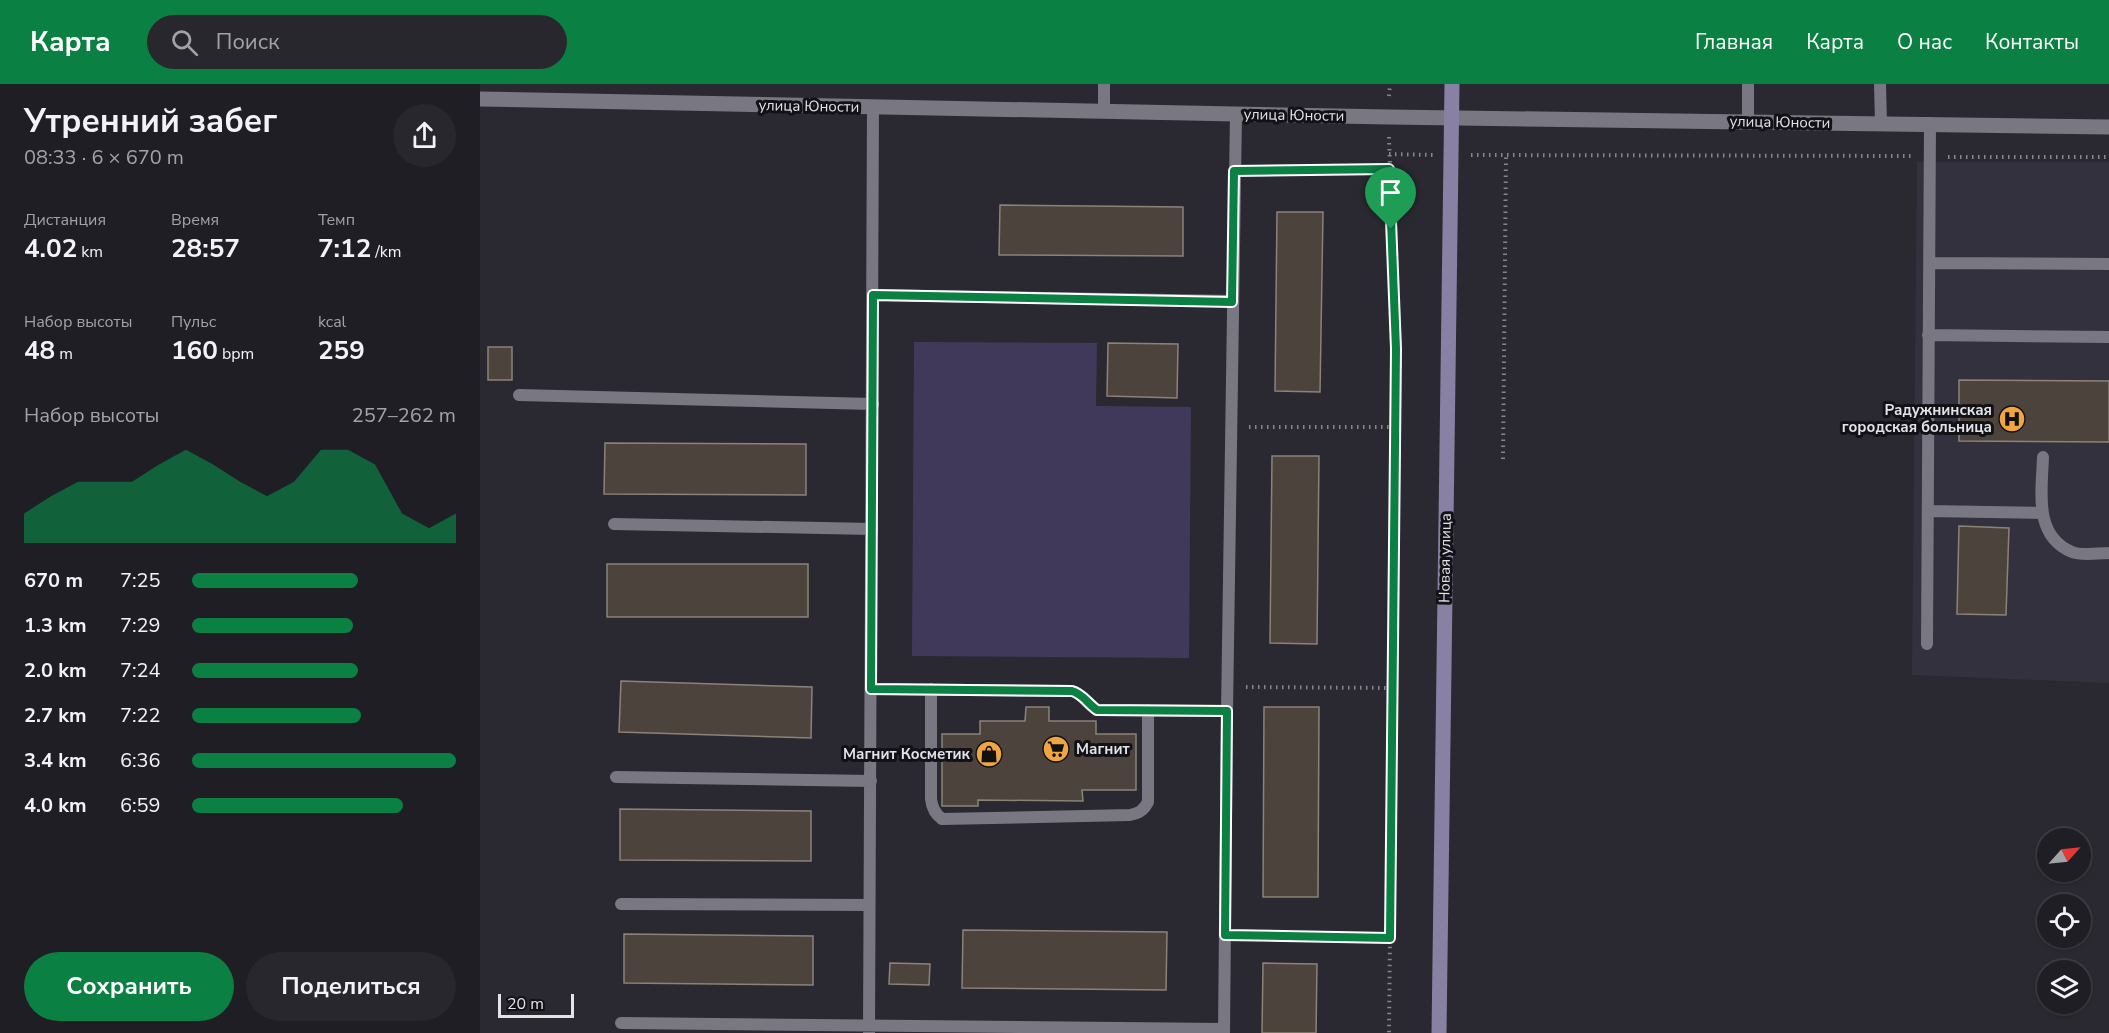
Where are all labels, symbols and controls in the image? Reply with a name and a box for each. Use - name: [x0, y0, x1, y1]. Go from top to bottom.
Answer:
- search box: [147, 15, 567, 69]
- text: Карта: [30, 23, 111, 61]
- icon: search: [168, 26, 201, 59]
- text: Поиск: [216, 27, 280, 57]
- text: Главная: [1695, 28, 1773, 56]
- text: Карта: [1806, 28, 1864, 56]
- text: О нас: [1897, 28, 1952, 56]
- text: Контакты: [1985, 28, 2079, 56]
- street label: улица Юности: [758, 95, 860, 117]
- text: Утренний забег: [24, 99, 277, 144]
- button: share: [393, 104, 456, 167]
- street label: улица Юности: [1243, 104, 1345, 126]
- street label: улица Юности: [1729, 111, 1831, 133]
- text: 08:33 · 6 × 670 m: [24, 144, 184, 171]
- pin: [1365, 167, 1416, 229]
- icon: arrive: [1374, 176, 1407, 209]
- text: Дистанция: [24, 209, 106, 231]
- text: Время: [171, 209, 219, 231]
- text: Темп: [318, 209, 355, 231]
- text: 4.02: [24, 231, 77, 266]
- text: 28:57: [171, 231, 240, 266]
- text: 7:12: [318, 231, 371, 266]
- text: km: [77, 241, 103, 263]
- text: /km: [371, 241, 402, 263]
- text: Набор высоты: [24, 311, 132, 333]
- text: Пульс: [171, 311, 216, 333]
- text: kcal: [318, 311, 346, 333]
- text: 48: [24, 333, 55, 368]
- text: 160: [171, 333, 218, 368]
- text: 259: [318, 333, 365, 368]
- text: m: [55, 343, 73, 365]
- text: bpm: [218, 343, 254, 365]
- place label: Радужнинская городская больница: [1842, 400, 1992, 437]
- text: Набор высоты: [24, 402, 159, 429]
- text: 257–262 m: [352, 402, 456, 429]
- hospital icon: Радужнинская городская больница: [1997, 404, 2027, 434]
- street label: Новая улица: [1434, 513, 1456, 603]
- text: 670 m: [24, 567, 83, 594]
- text: 7:25: [120, 567, 161, 594]
- text: 1.3 km: [24, 612, 87, 639]
- text: 7:29: [120, 612, 161, 639]
- text: 2.0 km: [24, 657, 87, 684]
- text: 7:24: [120, 657, 161, 684]
- text: 2.7 km: [24, 702, 87, 729]
- text: 7:22: [120, 702, 161, 729]
- supermarket icon: Магнит: [1041, 734, 1071, 764]
- shop icon: Магнит Косметик: [974, 739, 1004, 769]
- place label: Магнит: [1076, 739, 1130, 759]
- place label: Магнит Косметик: [843, 744, 971, 764]
- text: 3.4 km: [24, 747, 87, 774]
- text: 6:36: [120, 747, 161, 774]
- text: 4.0 km: [24, 792, 87, 819]
- text: 6:59: [120, 792, 161, 819]
- north arrow: [2037, 828, 2091, 882]
- map controls: [2037, 828, 2091, 1014]
- button: locate: [2037, 894, 2091, 948]
- button: Сохранить: [24, 952, 234, 1021]
- button: Поделиться: [246, 952, 456, 1021]
- button: layers: [2037, 960, 2091, 1014]
- scale bar: [498, 991, 574, 1018]
- text: 20 m: [507, 993, 544, 1015]

